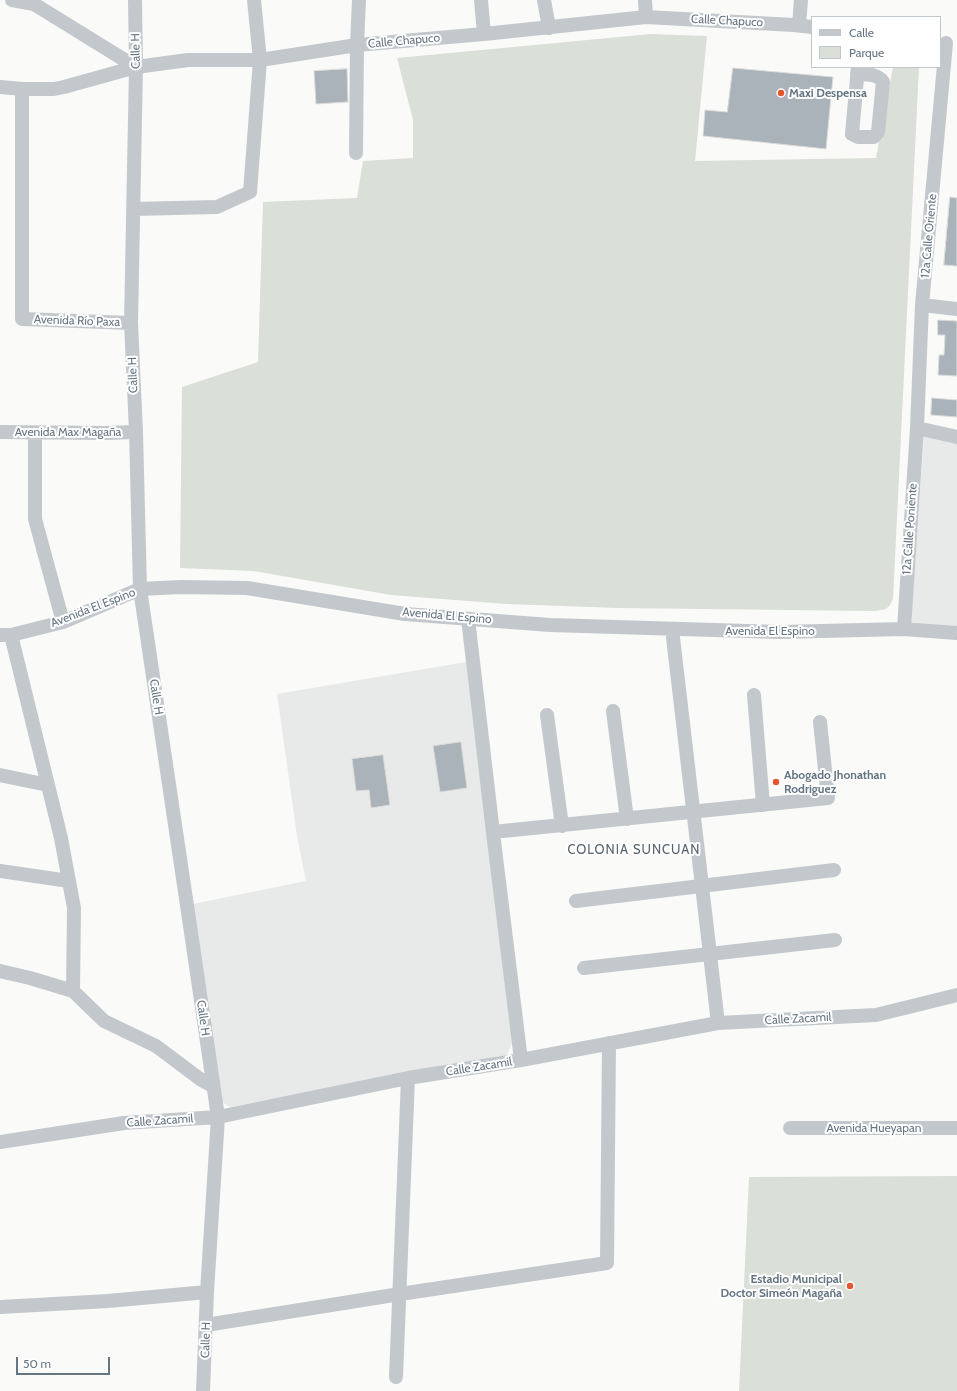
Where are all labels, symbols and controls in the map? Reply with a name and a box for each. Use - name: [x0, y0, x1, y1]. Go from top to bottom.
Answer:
- street label: Calle Chapuco: [691, 12, 763, 30]
- legend: [811, 16, 941, 68]
- text: Calle: [849, 25, 874, 40]
- street label: Calle Chapuco: [367, 31, 441, 51]
- street label: Calle H: [128, 33, 144, 69]
- text: Parque: [849, 45, 884, 60]
- place label: Maxi Despensa: [789, 86, 867, 100]
- marker: Maxi Despensa: [776, 88, 786, 98]
- street label: 12a Calle Oriente: [918, 193, 940, 279]
- street label: Avenida Río Paxa: [34, 312, 120, 330]
- street label: Calle H: [125, 357, 141, 393]
- street label: Avenida Max Magaña: [15, 425, 121, 439]
- street label: 12a Calle Poniente: [900, 483, 920, 575]
- street label: Avenida El Espino: [49, 585, 137, 631]
- street label: Avenida El Espino: [402, 605, 492, 627]
- street label: Avenida El Espino: [725, 624, 815, 638]
- street label: Calle H: [146, 678, 166, 716]
- place label: Abogado Jhonathan Rodriguez: [784, 768, 886, 796]
- marker: Abogado Jhonathan Rodriguez: [771, 777, 781, 787]
- district label: COLONIA SUNCUAN: [568, 842, 700, 858]
- street label: Calle H: [193, 999, 213, 1037]
- street label: Calle Zacamil: [764, 1010, 832, 1028]
- street label: Calle Zacamil: [445, 1055, 513, 1079]
- street label: Calle Zacamil: [126, 1111, 194, 1131]
- street label: Avenida Hueyapan: [827, 1121, 921, 1135]
- place label: Estadio Municipal Doctor Simeón Magaña: [720, 1272, 842, 1300]
- marker: Estadio Municipal Doctor Simeón Magaña: [845, 1281, 855, 1291]
- street label: Calle H: [198, 1322, 214, 1358]
- scale bar: [18, 1349, 112, 1375]
- text: 50 m: [23, 1356, 51, 1371]

